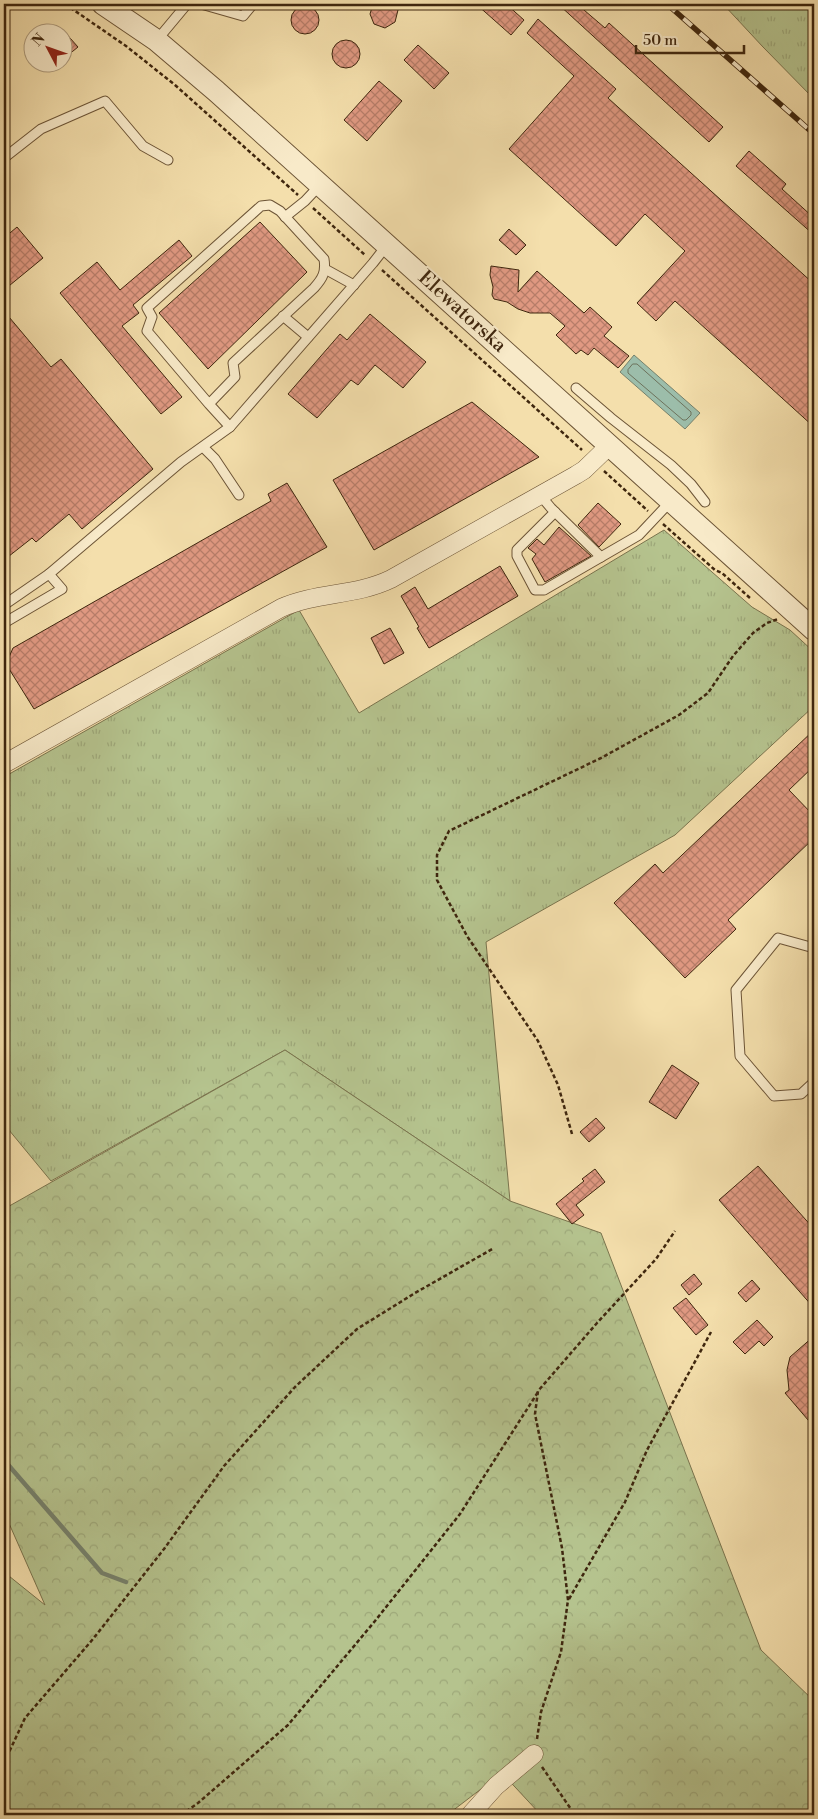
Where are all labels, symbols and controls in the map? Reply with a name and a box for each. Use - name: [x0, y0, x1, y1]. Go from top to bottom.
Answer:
- north arrow: [22, 22, 72, 72]
- scale bar: [636, 22, 743, 54]
- text: N: [29, 30, 49, 50]
- text: 50 m: [643, 31, 677, 50]
- street label: Elewatorska: [413, 266, 512, 359]

